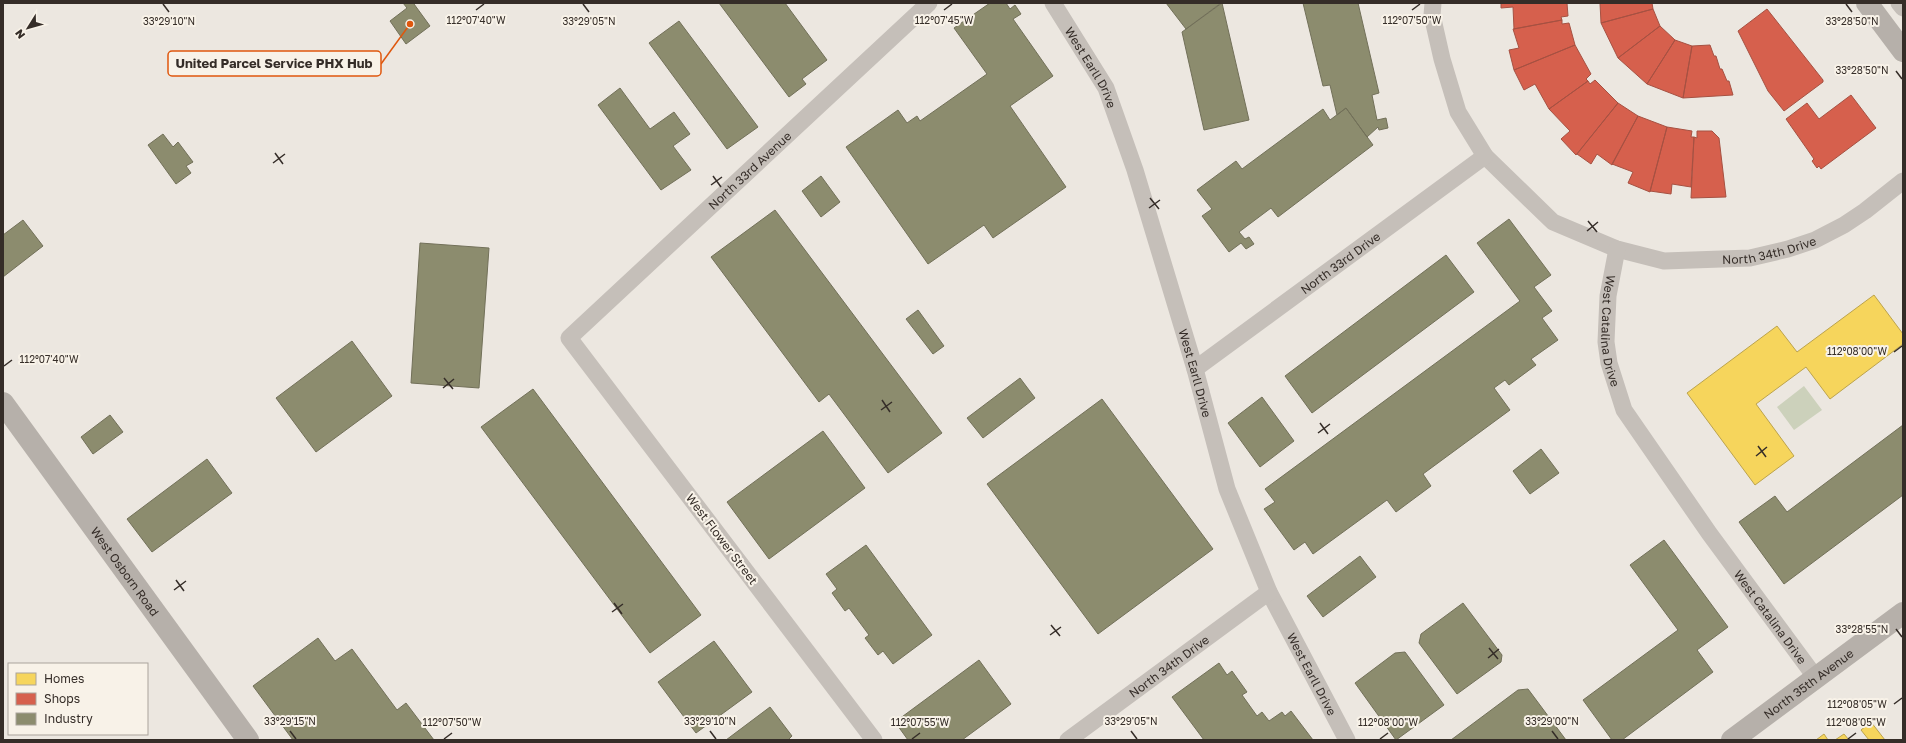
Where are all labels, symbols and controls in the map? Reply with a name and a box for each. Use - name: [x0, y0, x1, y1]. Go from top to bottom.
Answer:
- north arrow: [8, 8, 48, 48]
- text: 112°07'40"W: [446, 14, 506, 26]
- text: 112°07'45"W: [915, 14, 974, 26]
- text: 112°07'50"W: [1383, 14, 1442, 26]
- text: 33°29'10"N: [143, 15, 195, 27]
- text: 33°29'05"N: [562, 15, 616, 27]
- text: 33°28'50"N: [1825, 15, 1879, 27]
- street label: West Earll Drive: [1062, 24, 1120, 110]
- text: N: [12, 27, 27, 42]
- callout: United Parcel Service PHX Hub: [168, 51, 381, 76]
- text: United Parcel Service PHX Hub: [175, 55, 373, 71]
- text: 33°28'50"N: [1835, 64, 1889, 76]
- street label: North 33rd Avenue: [705, 128, 794, 212]
- street label: North 33rd Drive: [1297, 228, 1383, 297]
- street label: North 34th Drive: [1722, 233, 1818, 266]
- street label: West Catalina Drive: [1598, 274, 1624, 388]
- street label: West Earll Drive: [1176, 327, 1215, 419]
- text: 112°08'00"W: [1827, 345, 1887, 357]
- text: 112°07'40"W: [19, 353, 79, 365]
- street label: West Flower Street: [683, 491, 761, 588]
- street label: West Osborn Road: [88, 524, 163, 619]
- street label: West Catalina Drive: [1731, 567, 1810, 667]
- text: 33°28'55"N: [1836, 623, 1888, 635]
- street label: West Earll Drive: [1284, 630, 1340, 718]
- street label: North 34th Drive: [1126, 631, 1212, 700]
- street label: North 35th Avenue: [1760, 645, 1856, 722]
- legend: [8, 663, 148, 735]
- text: Homes: [44, 671, 84, 686]
- text: Shops: [44, 691, 80, 706]
- text: 112°08'05"W: [1827, 698, 1887, 710]
- text: Industry: [44, 711, 93, 726]
- text: 33°29'15"N: [264, 715, 316, 727]
- text: 33°29'10"N: [684, 715, 736, 727]
- text: 33°29'05"N: [1104, 715, 1158, 727]
- text: 33°29'00"N: [1525, 715, 1579, 727]
- text: 112°07'50"W: [423, 716, 482, 728]
- text: 112°07'55"W: [891, 716, 950, 728]
- text: 112°08'00"W: [1358, 716, 1418, 728]
- text: 112°08'05"W: [1826, 716, 1886, 728]

